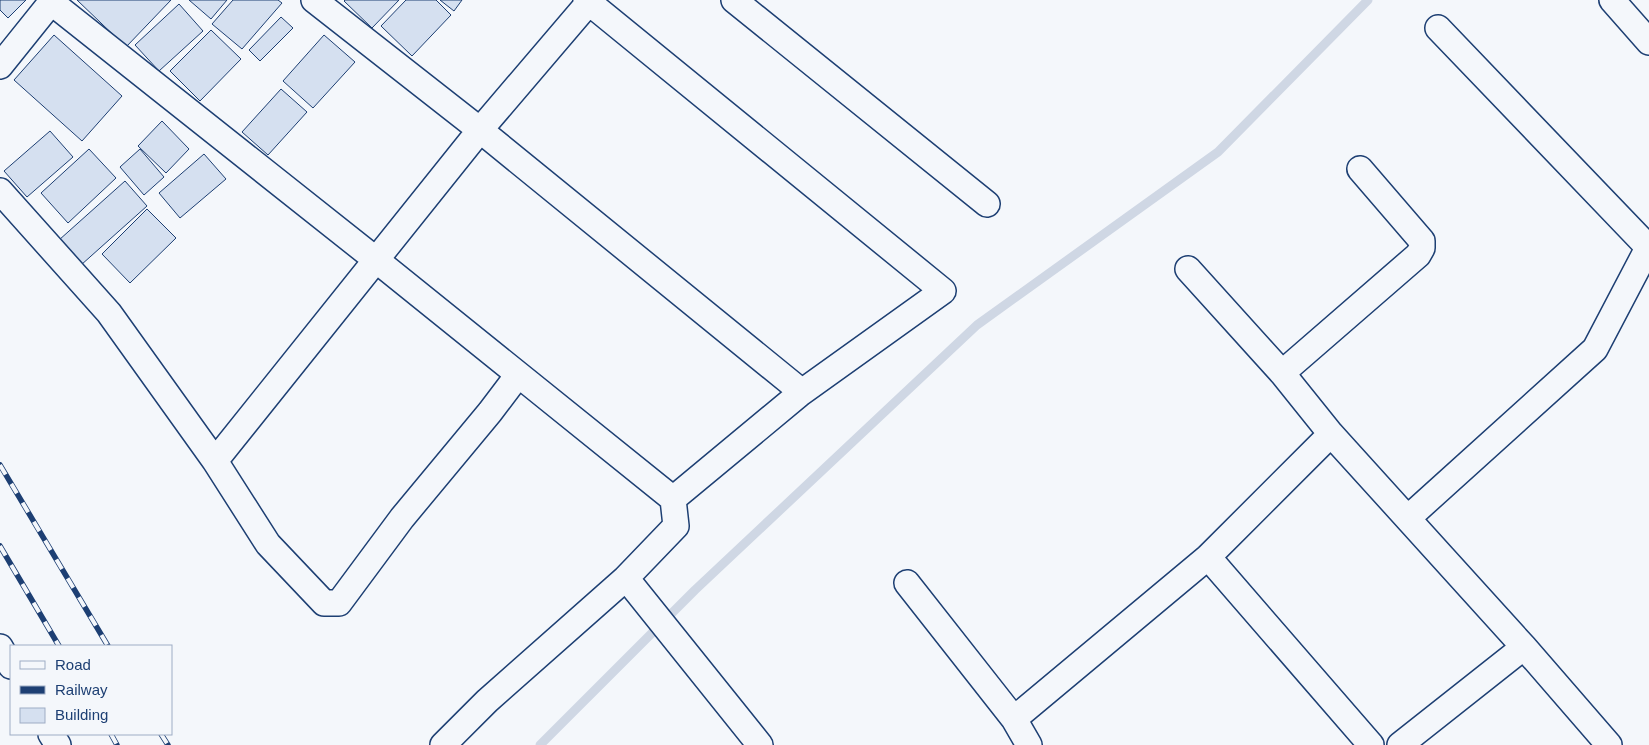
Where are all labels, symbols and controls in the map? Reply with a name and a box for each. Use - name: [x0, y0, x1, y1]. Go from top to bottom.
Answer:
- legend: [10, 645, 172, 735]
- text: Road: [55, 656, 91, 673]
- text: Railway: [55, 681, 108, 698]
- text: Building: [55, 706, 108, 723]

